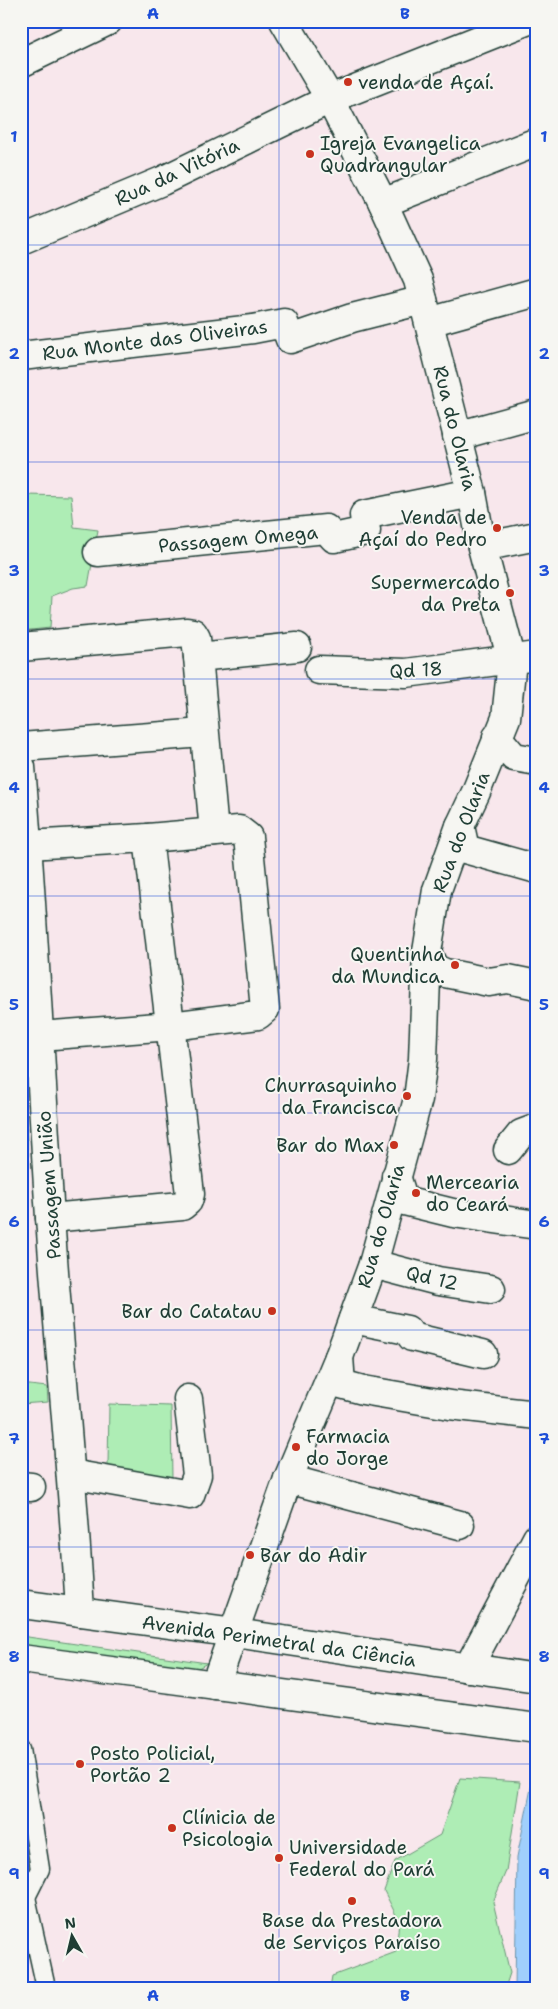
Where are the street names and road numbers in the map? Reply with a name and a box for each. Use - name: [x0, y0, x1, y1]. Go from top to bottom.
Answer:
- street label: Rua da Vitória: [111, 132, 243, 212]
- street label: Rua Monte das Oliveiras: [41, 314, 269, 366]
- street label: Rua do Olaria: [427, 363, 483, 493]
- street label: Passagem Omega: [157, 520, 319, 558]
- street label: Qd 18: [389, 656, 443, 684]
- street label: Rua do Olaria: [426, 768, 496, 896]
- street label: Passagem União: [31, 1110, 67, 1260]
- street label: Rua do Olaria: [351, 1161, 411, 1291]
- street label: Qd 12: [404, 1260, 460, 1296]
- street label: Avenida Perimetral da Ciência: [140, 1609, 418, 1673]

